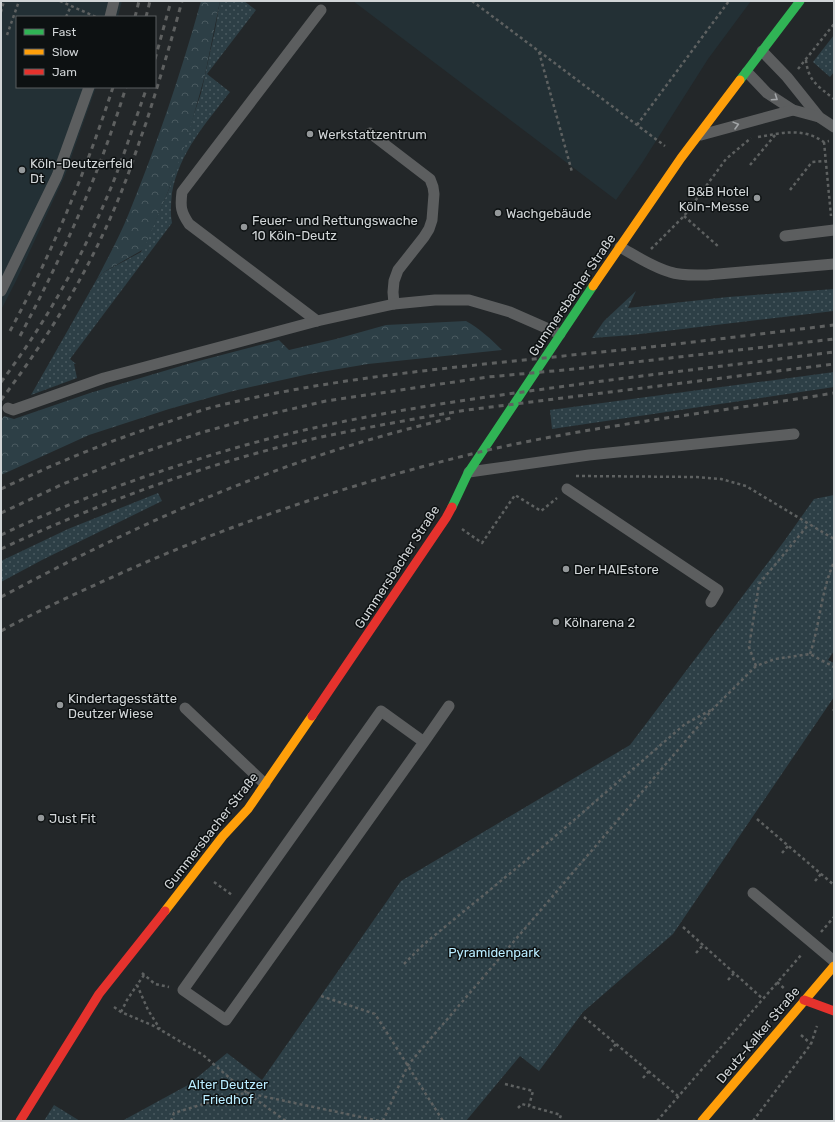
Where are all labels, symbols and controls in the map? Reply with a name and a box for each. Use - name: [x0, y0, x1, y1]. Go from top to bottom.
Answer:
- legend: [16, 16, 156, 88]
- text: Fast: [52, 25, 76, 39]
- text: Slow: [52, 45, 79, 59]
- text: Jam: [52, 65, 77, 79]
- one-way arrow: [771, 93, 778, 101]
- one-way arrow: [732, 121, 739, 130]
- place label: Werkstattzentrum: [318, 127, 427, 142]
- marker: Werkstattzentrum: [305, 129, 315, 139]
- place label: Köln-Deutzerfeld Dt: [30, 156, 133, 186]
- marker: Köln-Deutzerfeld Dt: [17, 165, 27, 175]
- place label: B&B Hotel Köln-Messe: [679, 184, 749, 214]
- marker: B&B Hotel Köln-Messe: [752, 193, 762, 203]
- place label: Wachgebäude: [506, 206, 591, 222]
- marker: Wachgebäude: [493, 208, 503, 218]
- place label: Feuer- und Rettungswache 10 Köln-Deutz: [252, 213, 418, 243]
- marker: Feuer- und Rettungswache 10 Köln-Deutz: [239, 222, 249, 232]
- street label: Gummersbacher Straße: [526, 231, 618, 359]
- street label: Gummersbacher Straße: [352, 503, 442, 631]
- place label: Der HAIEstore: [574, 562, 659, 577]
- marker: Der HAIEstore: [561, 564, 571, 574]
- place label: Kölnarena 2: [564, 615, 635, 630]
- marker: Kölnarena 2: [551, 617, 561, 627]
- place label: Kindertagesstätte Deutzer Wiese: [68, 691, 177, 721]
- marker: Kindertagesstätte Deutzer Wiese: [55, 700, 65, 710]
- street label: Gummersbacher Straße: [161, 770, 261, 892]
- place label: Just Fit: [49, 811, 96, 826]
- marker: Just Fit: [36, 813, 46, 823]
- park label: Pyramidenpark: [448, 945, 540, 960]
- street label: Deutz-Kalker Straße: [713, 984, 803, 1086]
- park label: Alter Deutzer Friedhof: [188, 1077, 268, 1107]

